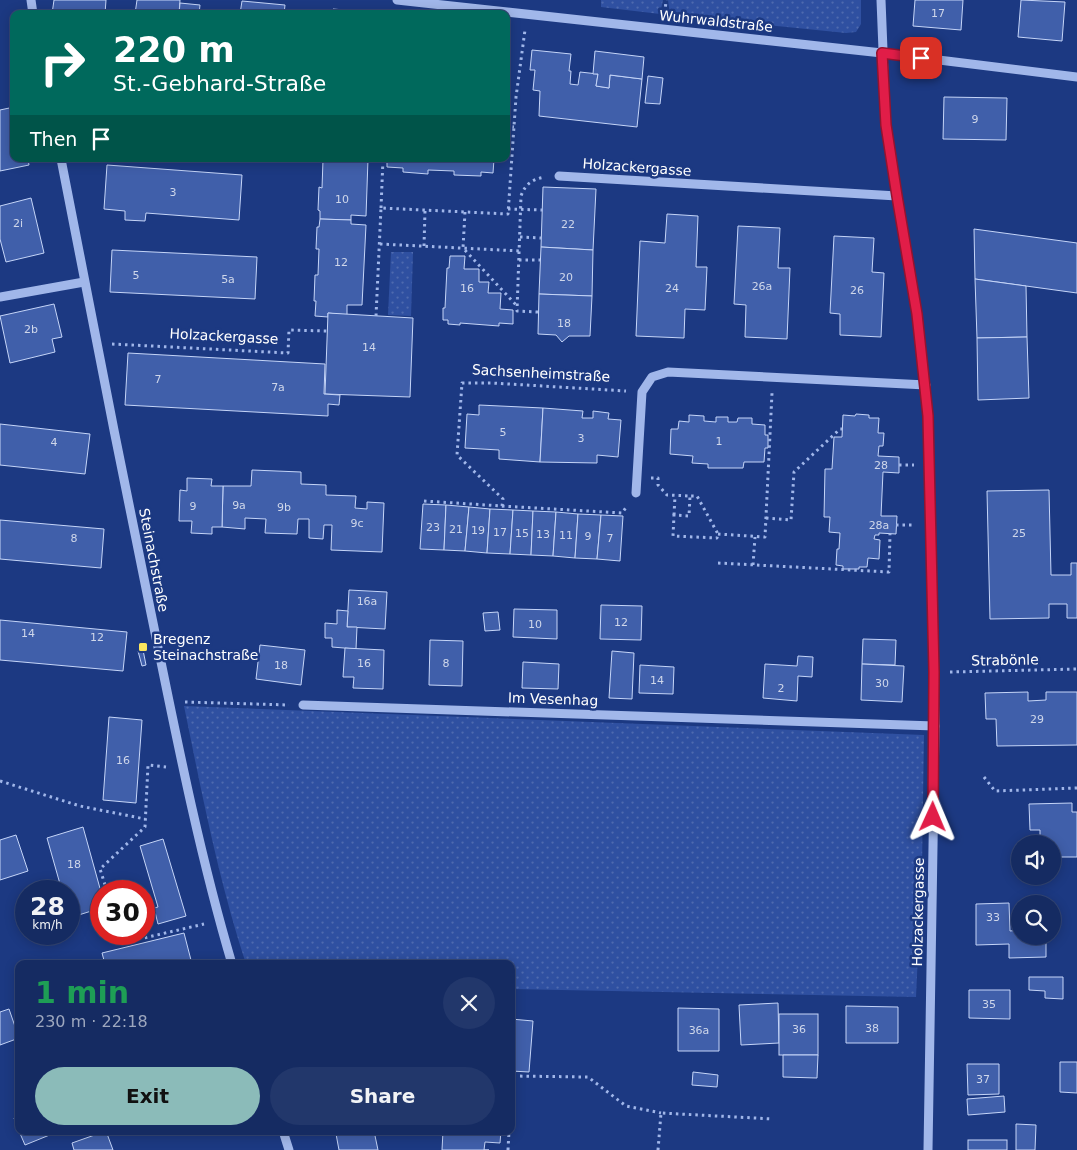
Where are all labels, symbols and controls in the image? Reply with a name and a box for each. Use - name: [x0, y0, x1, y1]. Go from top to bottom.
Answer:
- street label: Wuhrwaldstraße: [658, 7, 774, 35]
- house number: 17: [931, 7, 945, 20]
- icon: right: [30, 30, 95, 95]
- text: 220 m: [113, 30, 235, 70]
- pin: [900, 37, 942, 79]
- icon: arrive: [907, 44, 935, 72]
- text: St.-Gebhard-Straße: [113, 71, 326, 96]
- house number: 9: [972, 113, 979, 126]
- icon: arrive: [87, 125, 115, 153]
- text: Then: [30, 128, 77, 150]
- street label: Holzackergasse: [582, 155, 692, 179]
- house number: 3: [170, 186, 177, 199]
- house number: 10: [335, 193, 349, 206]
- house number: 2i: [13, 217, 23, 230]
- house number: 22: [561, 218, 575, 231]
- house number: 12: [334, 256, 348, 269]
- house number: 5: [133, 269, 140, 282]
- house number: 20: [559, 271, 573, 284]
- house number: 5a: [221, 273, 235, 286]
- house number: 26a: [752, 280, 772, 293]
- house number: 16: [460, 282, 474, 295]
- house number: 24: [665, 282, 679, 295]
- house number: 26: [850, 284, 864, 297]
- house number: 18: [557, 317, 571, 330]
- house number: 2b: [24, 323, 38, 336]
- street label: Holzackergasse: [169, 325, 279, 347]
- house number: 14: [362, 341, 376, 354]
- street label: Sachsenheimstraße: [471, 361, 611, 385]
- house number: 7: [155, 373, 162, 386]
- house number: 7a: [271, 381, 285, 394]
- house number: 5: [500, 426, 507, 439]
- house number: 3: [578, 432, 585, 445]
- house number: 1: [716, 435, 723, 448]
- house number: 4: [51, 436, 58, 449]
- house number: 28: [874, 459, 888, 472]
- house number: 9a: [232, 499, 246, 512]
- house number: 9: [190, 500, 197, 513]
- house number: 9b: [277, 501, 291, 514]
- street label: Steinachstraße: [136, 507, 172, 613]
- house number: 9c: [350, 517, 364, 530]
- house number: 28a: [869, 519, 889, 532]
- house number: 23: [426, 521, 440, 534]
- house number: 21: [449, 523, 463, 536]
- house number: 19: [471, 524, 485, 537]
- house number: 17: [493, 526, 507, 539]
- house number: 15: [515, 527, 529, 540]
- house number: 25: [1012, 527, 1026, 540]
- house number: 13: [536, 528, 550, 541]
- house number: 11: [559, 529, 573, 542]
- house number: 9: [585, 530, 592, 543]
- house number: 8: [71, 532, 78, 545]
- house number: 7: [607, 532, 614, 545]
- house number: 16a: [357, 595, 377, 608]
- house number: 12: [614, 616, 628, 629]
- house number: 10: [528, 618, 542, 631]
- house number: 14: [21, 627, 35, 640]
- house number: 12: [90, 631, 104, 644]
- place label: Bregenz Steinachstraße: [153, 631, 258, 663]
- marker: Bregenz Steinachstraße: [137, 641, 149, 653]
- street label: Strabönle: [971, 651, 1039, 669]
- house number: 16: [357, 657, 371, 670]
- house number: 8: [443, 657, 450, 670]
- house number: 18: [274, 659, 288, 672]
- house number: 14: [650, 674, 664, 687]
- house number: 30: [875, 677, 889, 690]
- house number: 2: [778, 682, 785, 695]
- street label: Im Vesenhag: [508, 689, 598, 709]
- house number: 29: [1030, 713, 1044, 726]
- house number: 16: [116, 754, 130, 767]
- position arrow: [906, 790, 958, 842]
- map controls: [1011, 835, 1061, 945]
- button: sound: [1011, 835, 1061, 885]
- street label: Holzackergasse: [909, 857, 927, 967]
- house number: 18: [67, 858, 81, 871]
- speed limit sign: 30: [90, 880, 155, 945]
- text: 28: [30, 892, 65, 921]
- button: search: [1011, 895, 1061, 945]
- house number: 33: [986, 911, 1000, 924]
- text: km/h: [32, 918, 63, 932]
- text: 1 min: [35, 975, 129, 1010]
- button: close: [443, 977, 495, 1029]
- house number: 35: [982, 998, 996, 1011]
- text: 230 m · 22:18: [35, 1012, 148, 1031]
- house number: 38: [865, 1022, 879, 1035]
- house number: 36: [792, 1023, 806, 1036]
- house number: 36a: [689, 1024, 709, 1037]
- button: Exit: [35, 1067, 260, 1125]
- button: Share: [270, 1067, 495, 1125]
- house number: 37: [976, 1073, 990, 1086]

